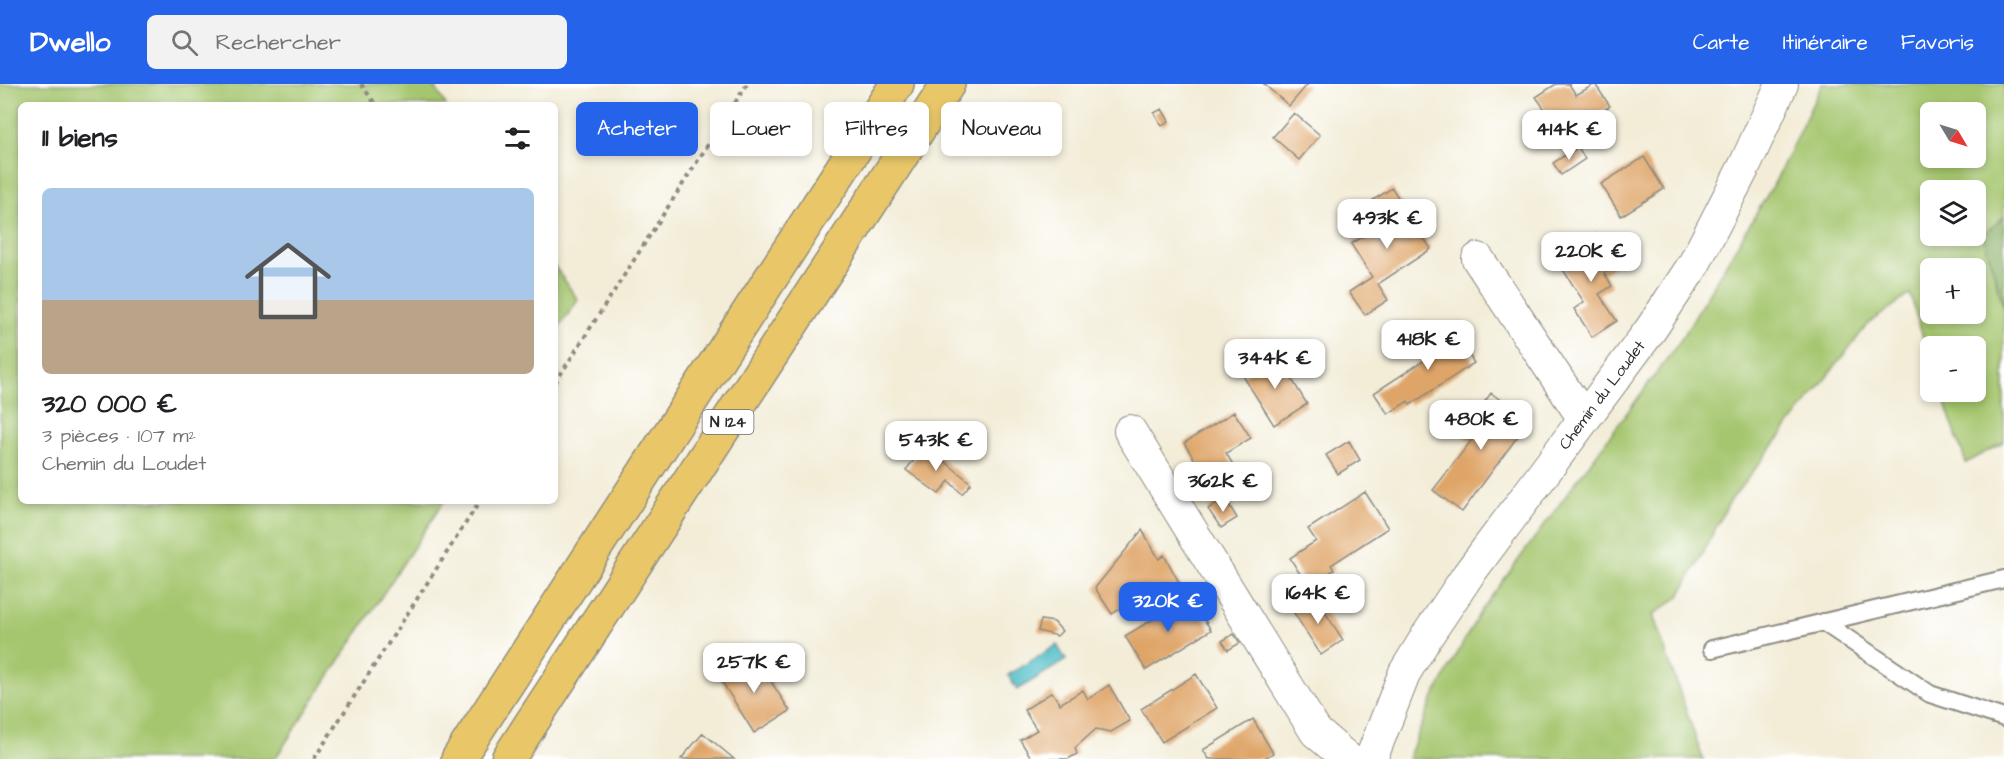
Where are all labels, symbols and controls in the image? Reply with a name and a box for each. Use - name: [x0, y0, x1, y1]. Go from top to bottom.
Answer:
- search box: [147, 15, 567, 69]
- text: Dwello: [30, 23, 111, 62]
- icon: search: [168, 26, 201, 59]
- text: Rechercher: [216, 27, 341, 58]
- text: Carte: [1693, 28, 1750, 57]
- text: Itinéraire: [1783, 28, 1868, 57]
- text: Favoris: [1901, 28, 1974, 57]
- chip: Acheter: [576, 102, 698, 156]
- chip: Louer: [710, 102, 812, 156]
- chip: Filtres: [824, 102, 929, 156]
- chip: Nouveau: [941, 102, 1062, 156]
- north arrow: [1920, 102, 1986, 168]
- map controls: [1920, 102, 1986, 402]
- pin: 414K €: [1520, 110, 1618, 161]
- text: 414K €: [1536, 115, 1602, 143]
- text: 11 biens: [42, 120, 118, 156]
- icon: filters: [501, 122, 534, 155]
- button: layers: [1920, 180, 1986, 246]
- pin: 493K €: [1338, 199, 1436, 250]
- text: 493K €: [1351, 204, 1423, 232]
- icon: home: [234, 227, 342, 335]
- pin: 220K €: [1542, 232, 1640, 283]
- text: 220K €: [1555, 237, 1627, 265]
- button: +: [1920, 258, 1986, 324]
- pin: 418K €: [1379, 320, 1477, 371]
- text: 418K €: [1395, 325, 1461, 353]
- street label: Chemin du Loudet: [1554, 335, 1651, 454]
- button: −: [1920, 336, 1986, 402]
- pin: 344K €: [1226, 339, 1324, 390]
- text: 344K €: [1238, 344, 1312, 372]
- text: 320 000 €: [42, 386, 177, 422]
- pin: 480K €: [1432, 400, 1530, 451]
- text: 480K €: [1443, 405, 1519, 433]
- road number: N 124: [702, 410, 754, 434]
- pin: 543K €: [887, 421, 985, 472]
- text: 3 pièces · 107 m²: [42, 422, 196, 450]
- text: 543K €: [899, 426, 973, 454]
- text: Chemin du Loudet: [42, 450, 206, 478]
- pin: 362K €: [1174, 462, 1272, 513]
- text: 362K €: [1188, 467, 1258, 495]
- pin: 164K €: [1269, 574, 1367, 625]
- text: 164K €: [1286, 579, 1350, 607]
- pin: 320K €: [1119, 582, 1217, 633]
- text: 320K €: [1133, 587, 1203, 615]
- pin: 257K €: [705, 643, 803, 694]
- text: 257K €: [717, 648, 791, 676]

